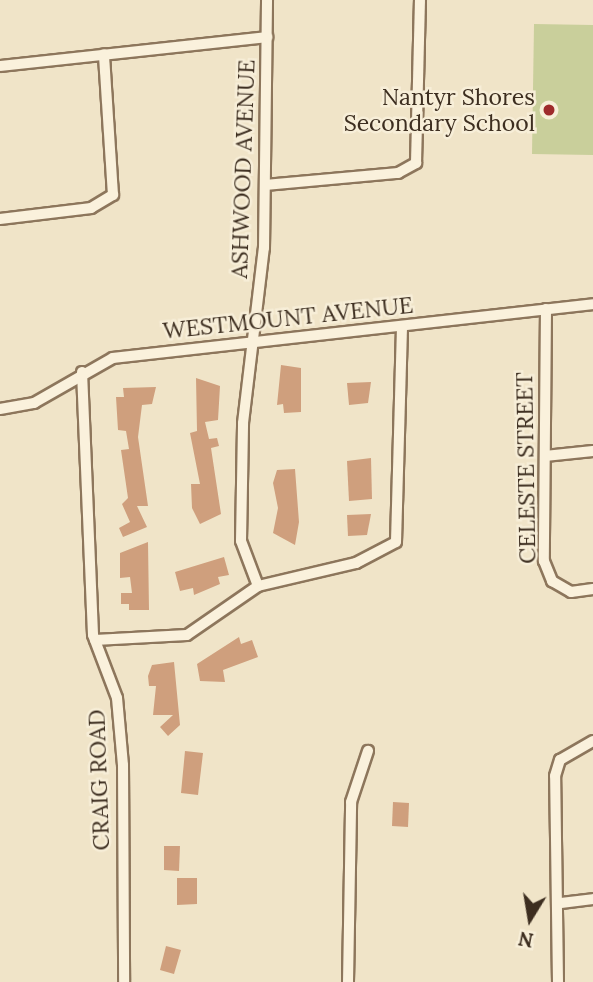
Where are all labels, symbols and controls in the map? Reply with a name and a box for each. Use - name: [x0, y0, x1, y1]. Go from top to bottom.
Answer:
- street label: ASHWOOD AVENUE: [225, 59, 261, 279]
- place label: Nantyr Shores Secondary School: [344, 83, 535, 137]
- marker: Nantyr Shores Secondary School: [541, 102, 557, 118]
- street label: WESTMOUNT AVENUE: [161, 291, 415, 345]
- street label: CELESTE STREET: [511, 372, 541, 564]
- street label: CRAIG ROAD: [83, 709, 115, 851]
- north arrow: [495, 884, 565, 954]
- text: N: [516, 926, 535, 953]

